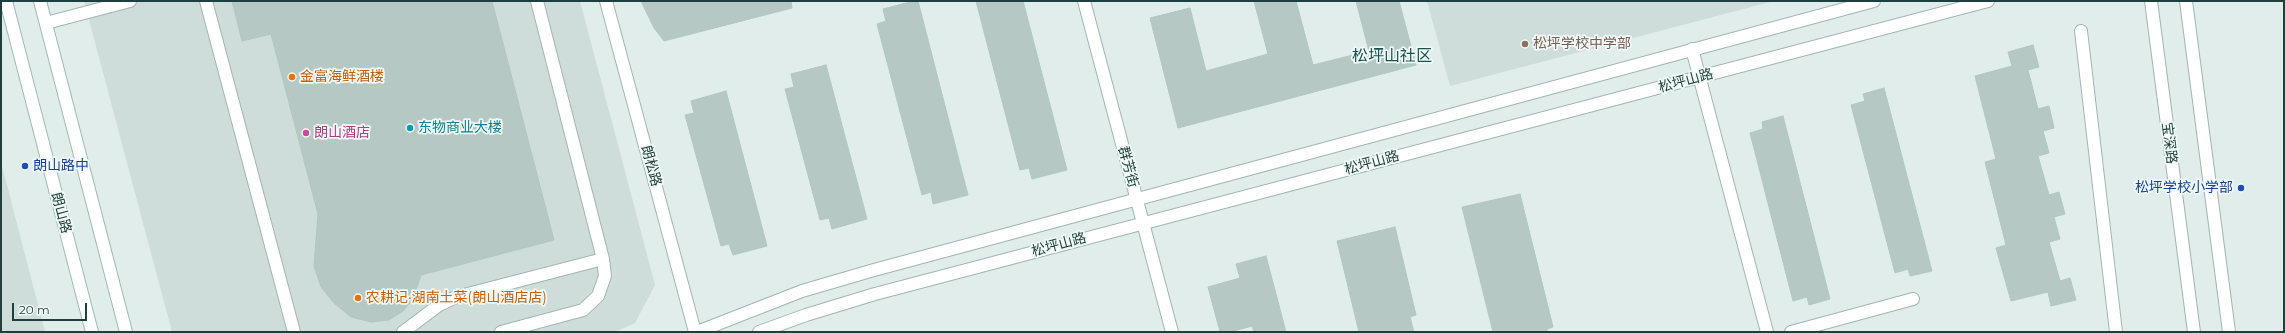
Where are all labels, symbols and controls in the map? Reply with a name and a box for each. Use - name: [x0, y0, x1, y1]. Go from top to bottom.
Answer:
- place label: 松坪学校中学部: [1533, 36, 1631, 52]
- marker: 松坪学校中学部: [1520, 39, 1530, 49]
- district label: 松坪山社区: [1352, 46, 1432, 66]
- street label: 松坪山路: [1657, 66, 1715, 96]
- place label: 金富海鲜酒楼: [300, 69, 384, 85]
- marker: 金富海鲜酒楼: [287, 72, 297, 82]
- place label: 东物商业大楼: [418, 120, 502, 136]
- street label: 宝深路: [2158, 121, 2180, 165]
- marker: 东物商业大楼: [405, 123, 415, 133]
- place label: 朗山酒店: [314, 125, 370, 141]
- marker: 朗山酒店: [301, 128, 311, 138]
- street label: 朗松路: [637, 144, 665, 188]
- street label: 群芳街: [1114, 145, 1142, 189]
- street label: 松坪山路: [1343, 148, 1401, 178]
- place label: 朗山路中: [33, 158, 89, 174]
- marker: 朗山路中: [20, 161, 30, 171]
- place label: 松坪学校小学部: [2135, 180, 2233, 196]
- marker: 松坪学校小学部: [2236, 183, 2246, 193]
- street label: 朗山路: [47, 191, 75, 235]
- street label: 松坪山路: [1030, 230, 1088, 260]
- place label: 农耕记·湖南土菜(朗山酒店店): [366, 290, 547, 306]
- marker: 农耕记·湖南土菜(朗山酒店店): [353, 293, 363, 303]
- scale bar: [14, 295, 89, 321]
- text: 20 m: [19, 302, 50, 317]

